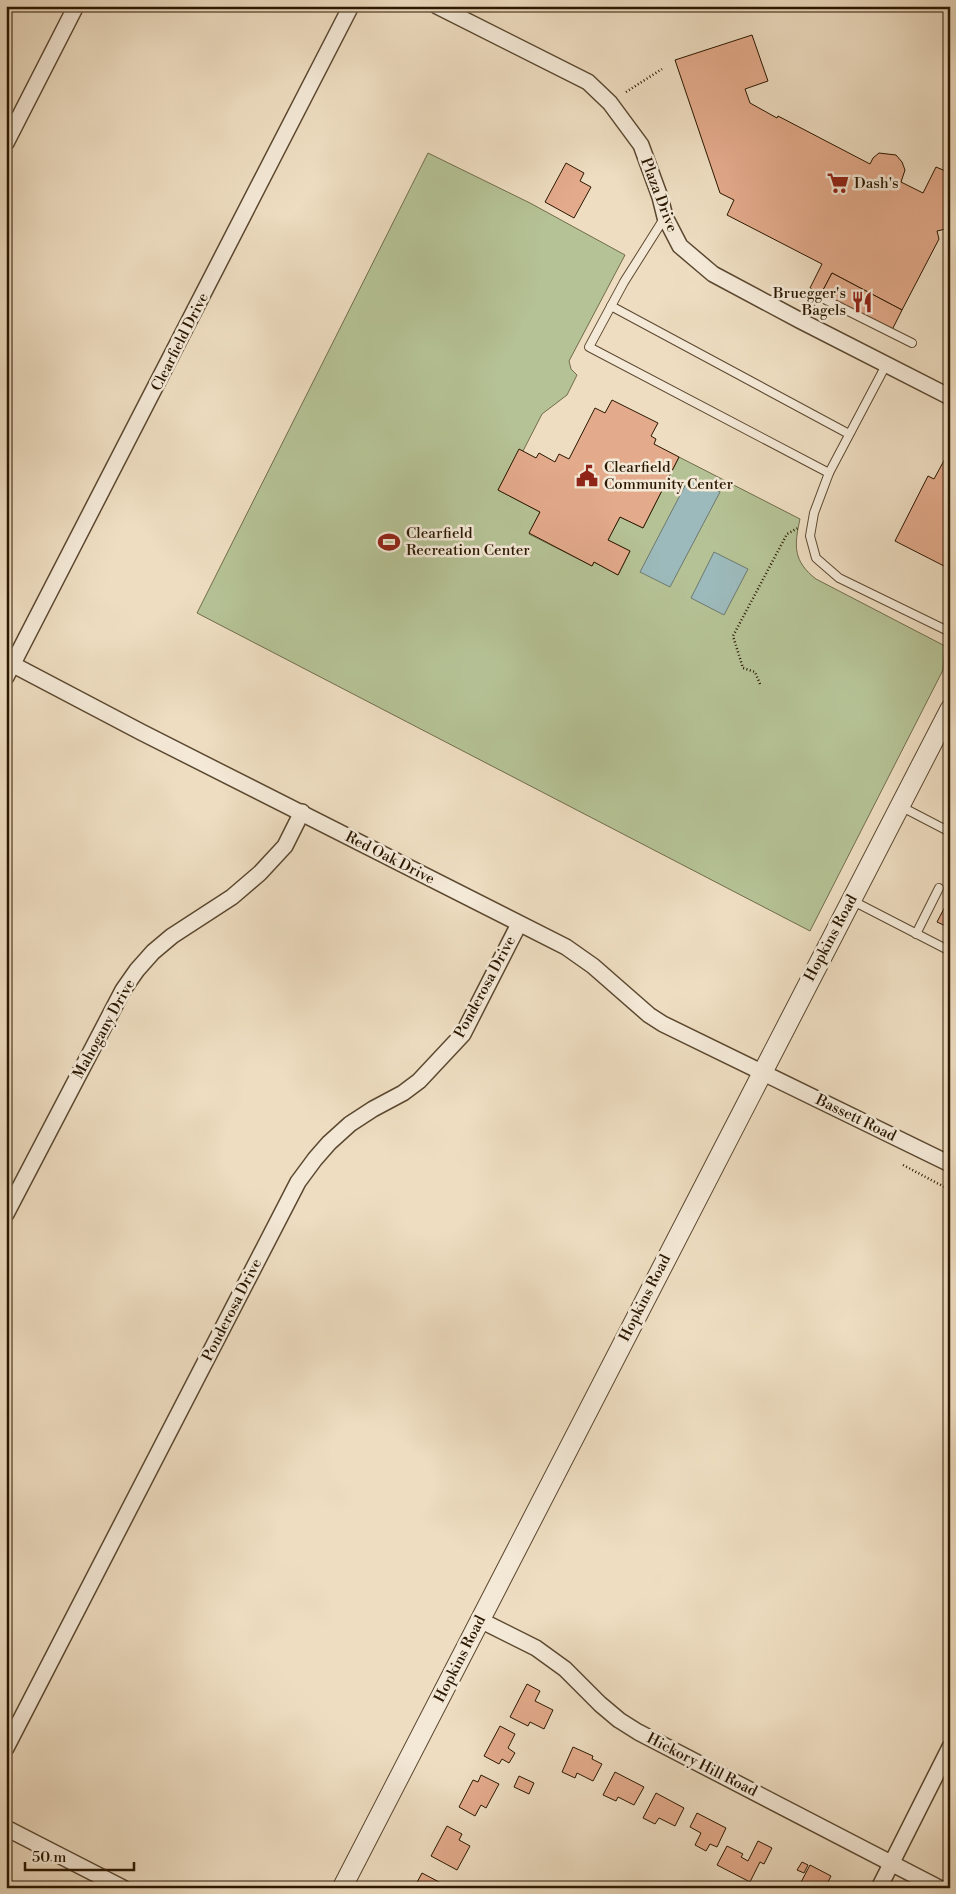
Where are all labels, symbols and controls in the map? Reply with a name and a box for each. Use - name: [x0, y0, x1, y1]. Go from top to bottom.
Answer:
- street label: Plaza Drive: [636, 155, 682, 235]
- supermarket icon: Dash's: [825, 170, 851, 196]
- place label: Dash's: [854, 174, 899, 193]
- place label: Bruegger's Bagels: [772, 284, 846, 320]
- restaurant icon: Bruegger's Bagels: [849, 289, 875, 315]
- street label: Clearfield Drive: [147, 290, 213, 394]
- place label: Clearfield Community Center: [604, 458, 734, 494]
- public building icon: Clearfield Community Center: [574, 463, 600, 489]
- place label: Clearfield Recreation Center: [406, 524, 530, 560]
- sports icon: Clearfield Recreation Center: [376, 529, 402, 555]
- street label: Red Oak Drive: [342, 827, 438, 889]
- street label: Hopkins Road: [800, 891, 862, 985]
- street label: Ponderosa Drive: [450, 933, 520, 1041]
- street label: Mahogany Drive: [69, 976, 139, 1082]
- street label: Bassett Road: [812, 1090, 900, 1146]
- street label: Hopkins Road: [615, 1251, 675, 1345]
- street label: Ponderosa Drive: [198, 1255, 266, 1365]
- street label: Hopkins Road: [430, 1612, 490, 1706]
- street label: Hickory Hill Road: [643, 1729, 761, 1801]
- scale bar: [25, 1839, 134, 1871]
- text: 50 m: [32, 1848, 66, 1867]

